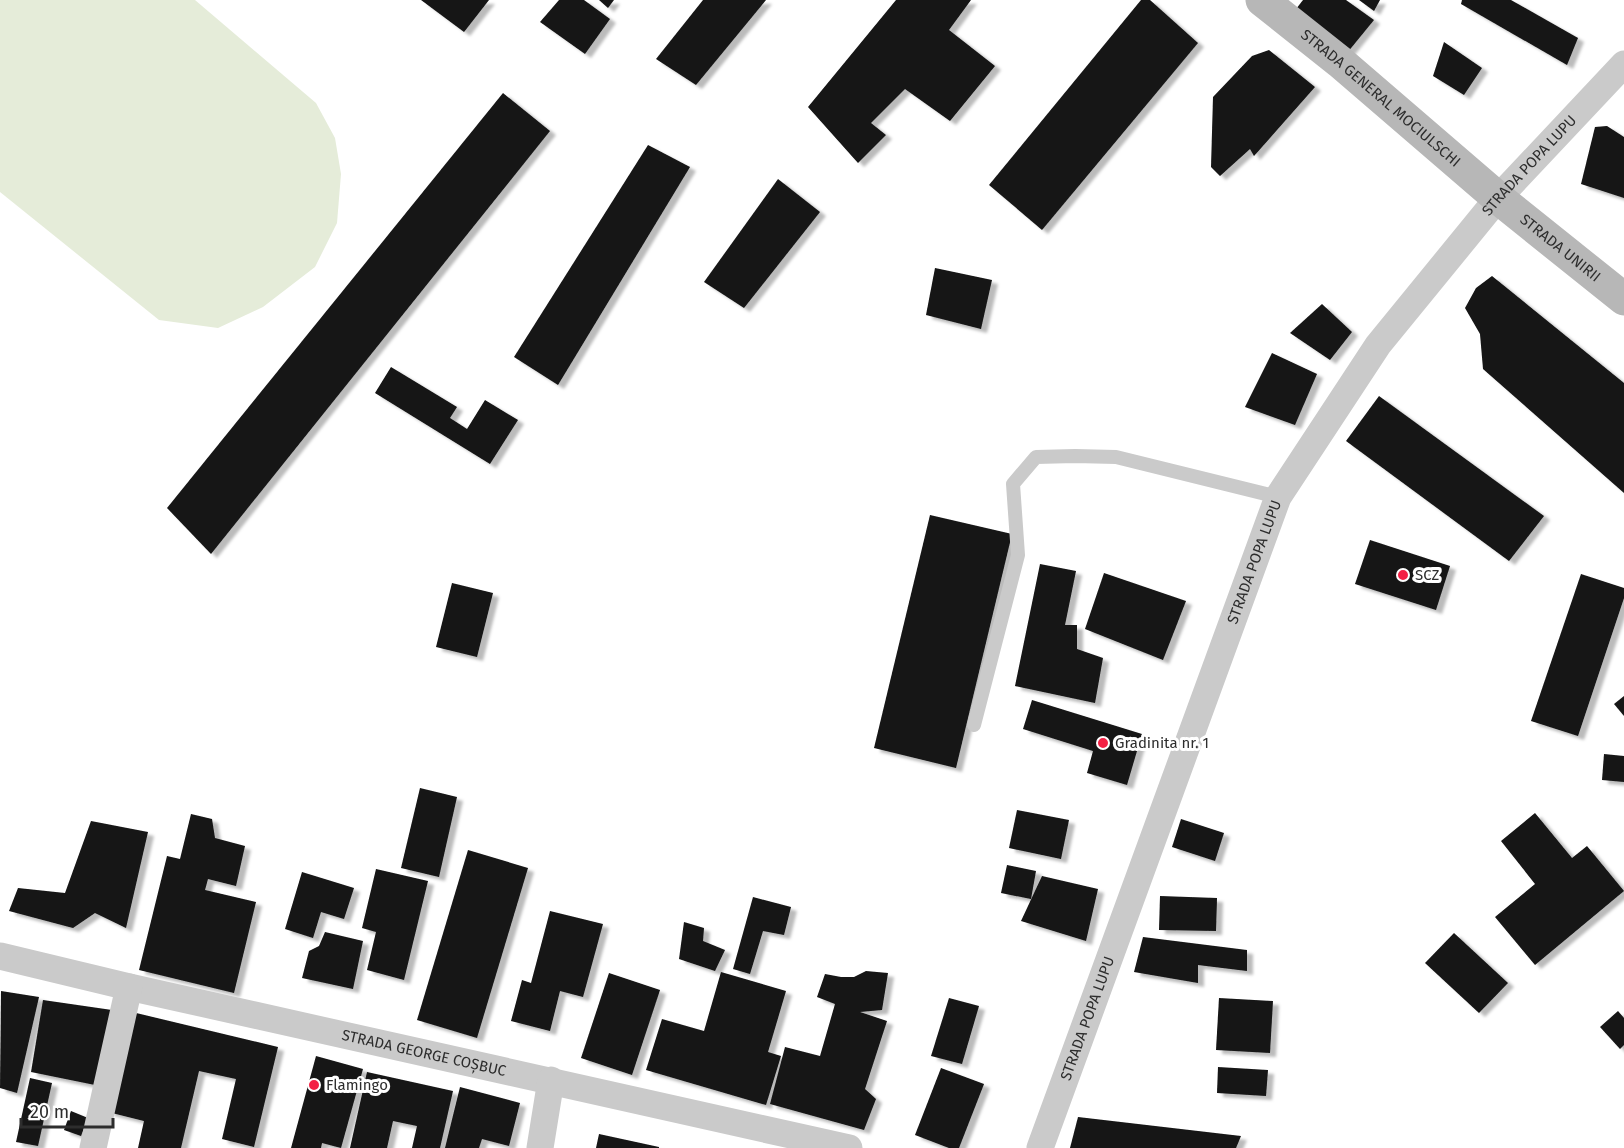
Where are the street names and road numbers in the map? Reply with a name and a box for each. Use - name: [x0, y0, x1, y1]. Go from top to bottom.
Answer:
- street label: STRADA GENERAL MOCIULSCHI: [1297, 25, 1464, 171]
- street label: STRADA POPA LUPU: [1478, 111, 1580, 219]
- street label: STRADA UNIRII: [1516, 210, 1604, 286]
- street label: STRADA POPA LUPU: [1223, 497, 1285, 626]
- street label: STRADA POPA LUPU: [1057, 954, 1118, 1083]
- street label: STRADA GEORGE COȘBUC: [340, 1026, 508, 1080]

